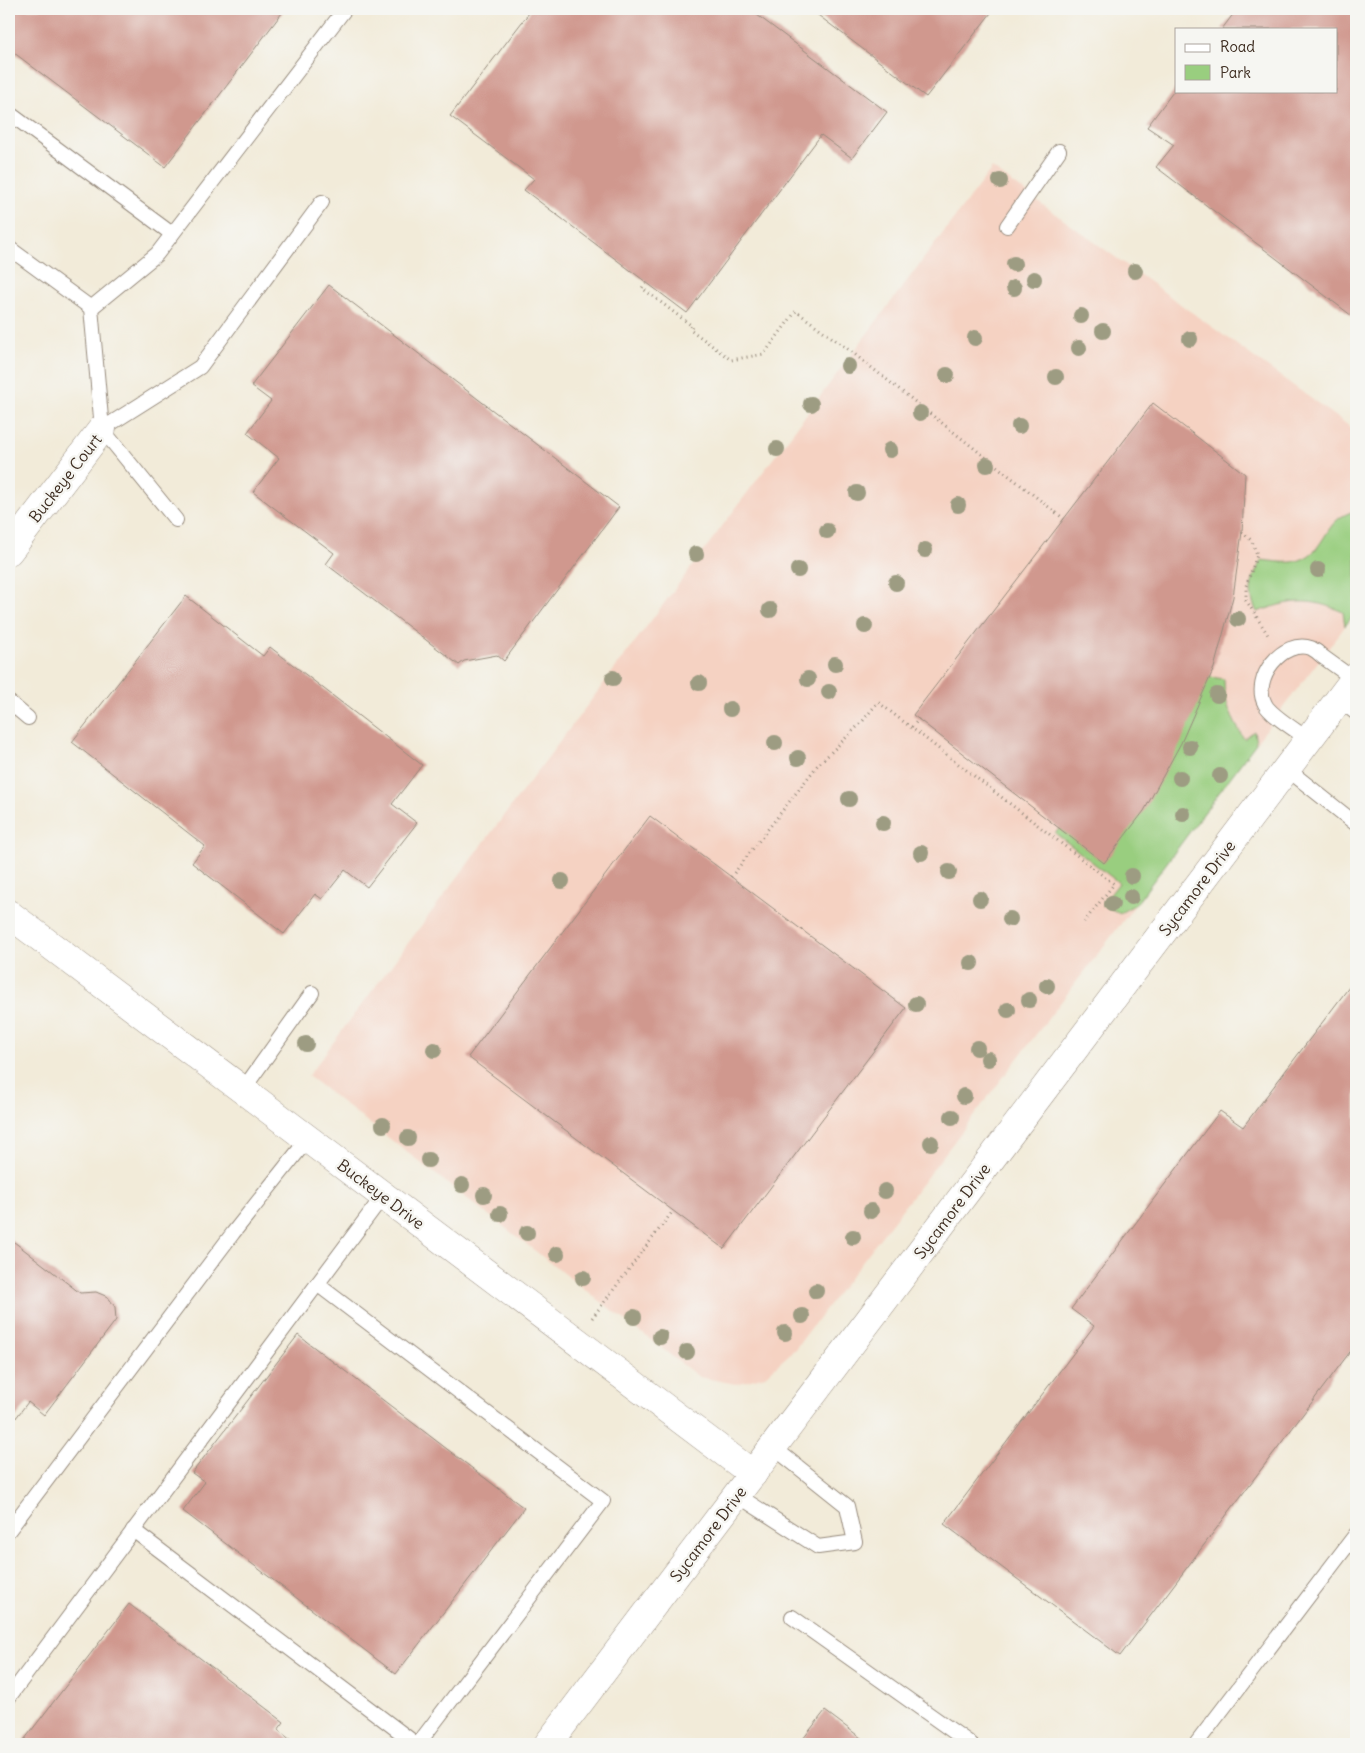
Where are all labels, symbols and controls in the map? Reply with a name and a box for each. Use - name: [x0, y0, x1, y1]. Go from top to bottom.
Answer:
- legend: [1175, 28, 1338, 92]
- text: Road: [1220, 37, 1255, 56]
- text: Park: [1220, 63, 1251, 82]
- street label: Buckeye Court: [24, 429, 106, 526]
- street label: Sycamore Drive: [1155, 836, 1239, 940]
- street label: Buckeye Drive: [333, 1155, 429, 1233]
- street label: Sycamore Drive: [910, 1159, 994, 1263]
- street label: Sycamore Drive: [666, 1482, 750, 1586]

